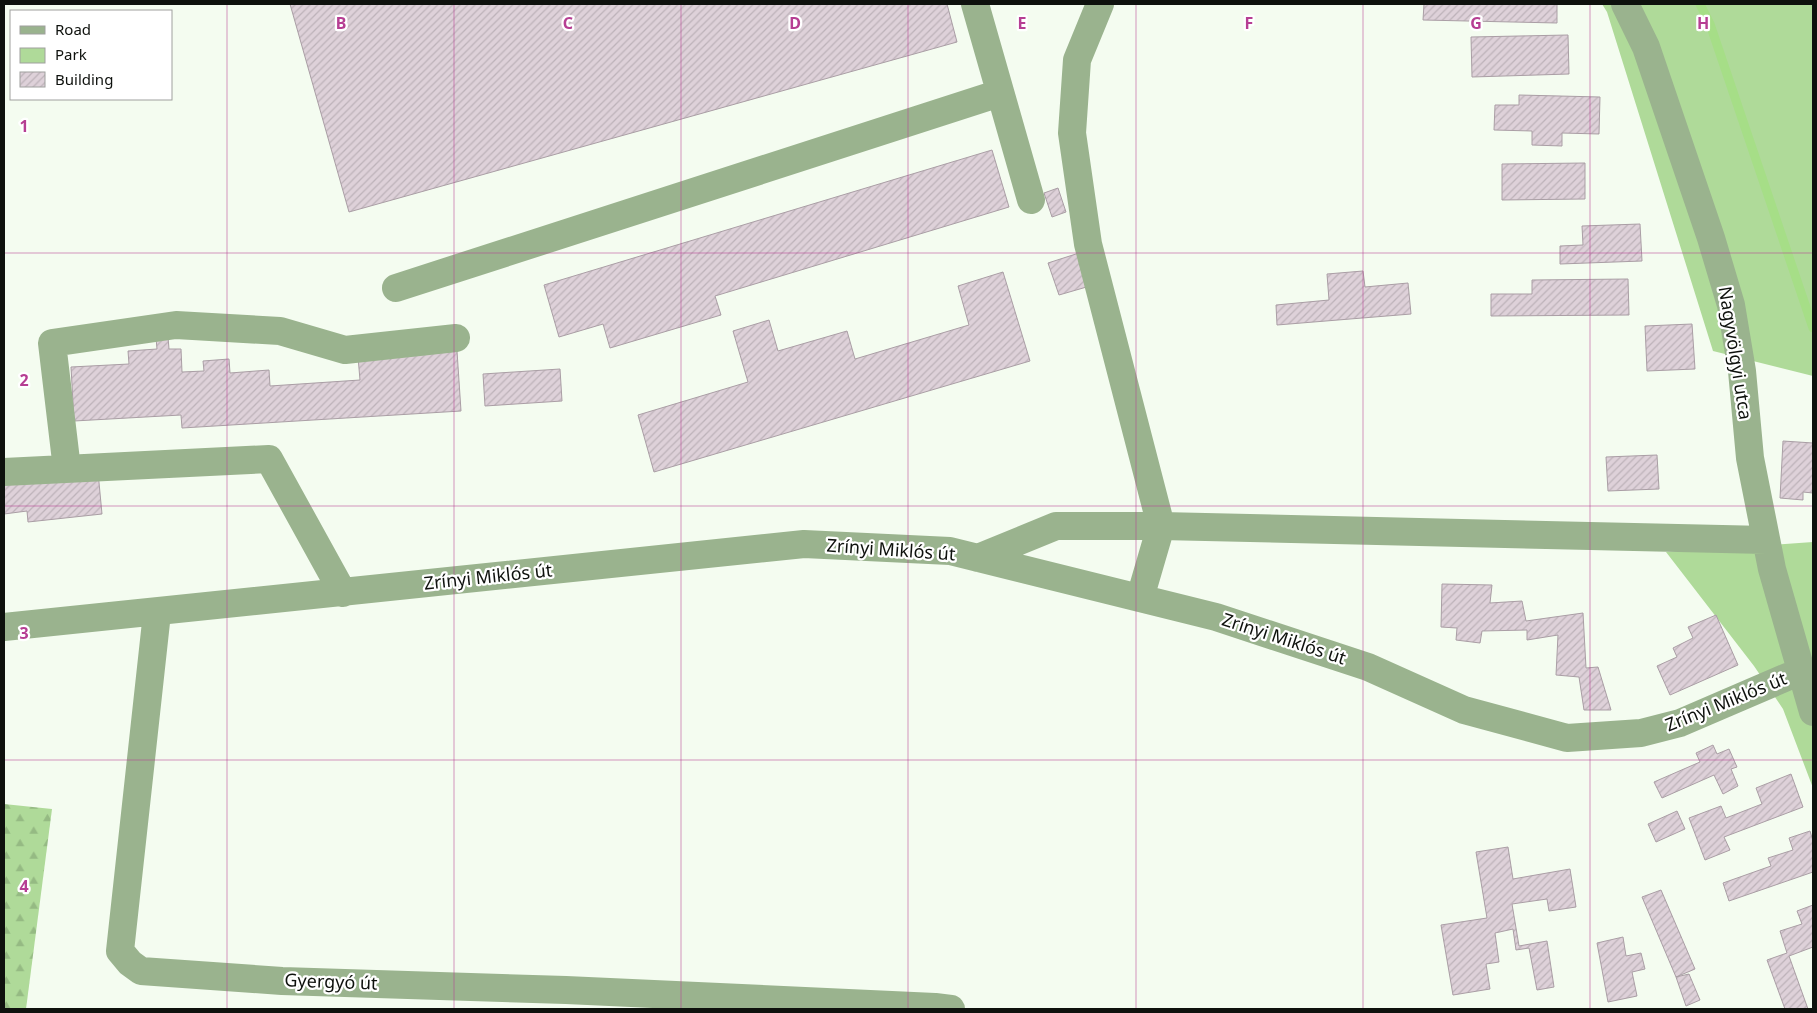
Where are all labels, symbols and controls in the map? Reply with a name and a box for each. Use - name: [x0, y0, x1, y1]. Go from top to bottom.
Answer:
- legend: [10, 10, 172, 100]
- text: B: [336, 12, 346, 34]
- text: C: [563, 12, 573, 34]
- text: D: [789, 12, 801, 34]
- text: E: [1018, 12, 1027, 34]
- text: F: [1245, 12, 1253, 34]
- text: G: [1470, 12, 1482, 34]
- text: H: [1697, 12, 1709, 34]
- text: Road: [55, 19, 91, 39]
- text: Park: [55, 44, 87, 64]
- text: Building: [55, 69, 113, 89]
- text: 1: [19, 115, 29, 137]
- street label: Nagyvölgyi utca: [1714, 284, 1758, 421]
- text: 2: [19, 369, 29, 391]
- street label: Zrínyi Miklós út: [826, 533, 957, 566]
- street label: Zrínyi Miklós út: [422, 557, 554, 595]
- street label: Zrínyi Miklós út: [1219, 607, 1350, 670]
- text: 3: [19, 622, 29, 644]
- street label: Zrínyi Miklós út: [1661, 666, 1790, 736]
- text: 4: [19, 875, 29, 897]
- street label: Gyergyó út: [284, 967, 378, 995]

